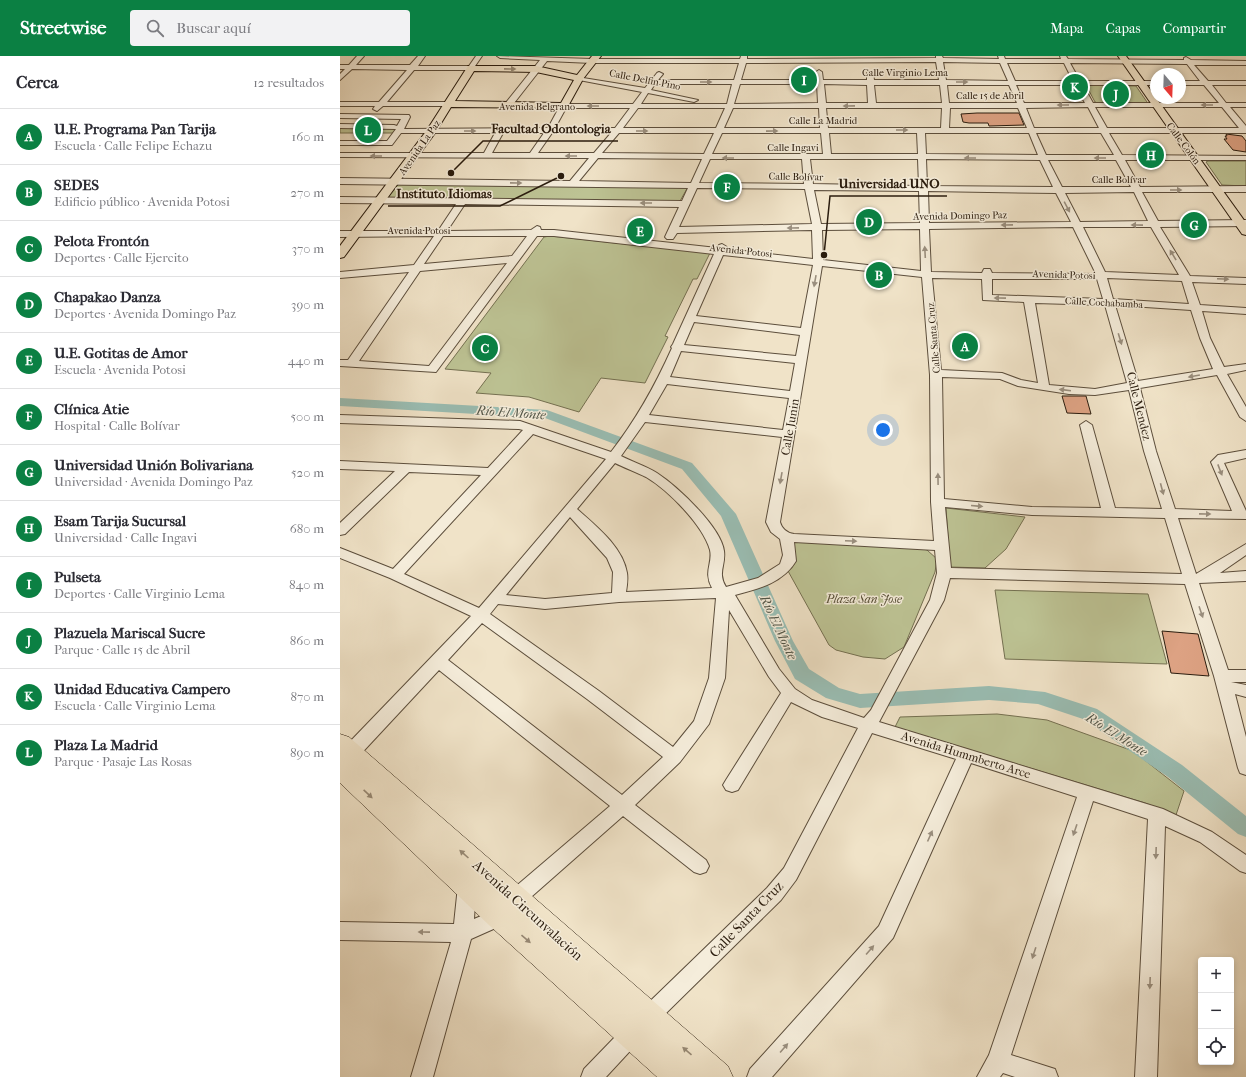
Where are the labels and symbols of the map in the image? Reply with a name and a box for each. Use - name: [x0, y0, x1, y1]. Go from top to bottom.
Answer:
- pin: I: [791, 65, 817, 95]
- one-way arrow: [504, 66, 517, 72]
- street label: Calle Delfin Pino: [608, 67, 682, 93]
- street label: Calle Virginio Lema: [862, 67, 948, 79]
- north arrow: [1150, 68, 1186, 104]
- pin: K: [1062, 72, 1088, 102]
- one-way arrow: [700, 79, 713, 85]
- one-way arrow: [956, 79, 969, 85]
- pin: J: [1103, 79, 1129, 109]
- street label: Calle 15 de Abril: [956, 90, 1024, 102]
- street label: Avenida Belgrano: [498, 101, 575, 113]
- one-way arrow: [1056, 102, 1069, 108]
- one-way arrow: [1200, 102, 1213, 108]
- one-way arrow: [586, 103, 599, 109]
- one-way arrow: [842, 103, 855, 109]
- pin: L: [355, 115, 381, 145]
- street label: Calle La Madrid: [789, 115, 858, 127]
- callout: Facultad Odontologia: [483, 116, 618, 141]
- street label: Avenida La Paz: [396, 117, 444, 178]
- street label: Calle Colón: [1164, 120, 1203, 167]
- text: Facultad Odontologia: [490, 121, 612, 137]
- one-way arrow: [896, 127, 908, 134]
- one-way arrow: [464, 128, 477, 134]
- one-way arrow: [636, 128, 649, 134]
- one-way arrow: [766, 128, 779, 134]
- pin: H: [1138, 140, 1164, 170]
- street label: Calle Ingavi: [767, 142, 819, 154]
- one-way arrow: [370, 152, 382, 159]
- one-way arrow: [564, 153, 577, 159]
- one-way arrow: [722, 154, 734, 161]
- one-way arrow: [963, 155, 976, 161]
- one-way arrow: [1093, 155, 1106, 161]
- street label: Calle Bolívar: [769, 171, 824, 183]
- callout: Universidad UNO: [830, 171, 947, 196]
- pin: F: [714, 172, 740, 202]
- street label: Calle Bolívar: [1092, 174, 1147, 186]
- text: Universidad UNO: [837, 176, 940, 191]
- one-way arrow: [510, 180, 523, 186]
- callout: Instituto Idiomas: [388, 181, 500, 206]
- text: Instituto Idiomas: [396, 186, 492, 201]
- one-way arrow: [1170, 187, 1183, 193]
- one-way arrow: [640, 200, 652, 207]
- one-way arrow: [1064, 201, 1071, 213]
- pin: D: [856, 207, 882, 237]
- street label: Avenida Domingo Paz: [912, 209, 1008, 223]
- pin: G: [1181, 210, 1207, 240]
- pin: E: [627, 216, 653, 246]
- one-way arrow: [1000, 222, 1013, 228]
- one-way arrow: [1130, 222, 1143, 228]
- one-way arrow: [787, 224, 799, 231]
- street label: Avenida Potosi: [386, 225, 451, 237]
- street label: Avenida Potosi: [708, 242, 773, 260]
- one-way arrow: [922, 246, 929, 258]
- one-way arrow: [1169, 250, 1177, 260]
- pin: B: [866, 260, 892, 290]
- street label: Avenida Potosi: [1031, 268, 1096, 282]
- one-way arrow: [811, 275, 817, 287]
- one-way arrow: [1217, 276, 1229, 283]
- one-way arrow: [993, 295, 1006, 301]
- street label: Calle Cochabamba: [1065, 295, 1144, 311]
- street label: Calle Santa Cruz: [925, 302, 943, 374]
- pin: A: [952, 331, 978, 361]
- pin: C: [472, 333, 498, 363]
- one-way arrow: [1117, 333, 1123, 345]
- street label: Calle Mendez: [1124, 370, 1154, 442]
- one-way arrow: [1188, 373, 1200, 379]
- one-way arrow: [1059, 387, 1071, 394]
- street label: Calle Junin: [778, 398, 802, 456]
- water label: Río El Monte: [475, 403, 547, 422]
- your location: [873, 420, 893, 440]
- one-way arrow: [1218, 464, 1224, 476]
- one-way arrow: [778, 472, 784, 484]
- one-way arrow: [935, 472, 941, 485]
- one-way arrow: [1159, 483, 1165, 495]
- one-way arrow: [971, 502, 983, 509]
- one-way arrow: [1199, 511, 1212, 517]
- one-way arrow: [845, 538, 857, 545]
- water label: Río El Monte: [757, 592, 800, 663]
- park label: Plaza San Jose: [825, 592, 903, 606]
- one-way arrow: [1199, 607, 1205, 619]
- water label: Río El Monte: [1082, 709, 1151, 760]
- street label: Avenida Hummberto Arce: [899, 728, 1033, 781]
- one-way arrow: [364, 789, 373, 798]
- one-way arrow: [1071, 824, 1077, 836]
- one-way arrow: [927, 830, 933, 841]
- one-way arrow: [1152, 847, 1159, 859]
- one-way arrow: [459, 849, 469, 858]
- street label: Avenida Circunvalación: [468, 856, 586, 964]
- street label: Calle Santa Cruz: [706, 878, 787, 961]
- one-way arrow: [418, 929, 430, 936]
- one-way arrow: [520, 935, 531, 944]
- one-way arrow: [865, 945, 874, 956]
- one-way arrow: [1030, 947, 1036, 959]
- one-way arrow: [1147, 977, 1154, 989]
- one-way arrow: [779, 1043, 788, 1053]
- one-way arrow: [682, 1047, 693, 1056]

